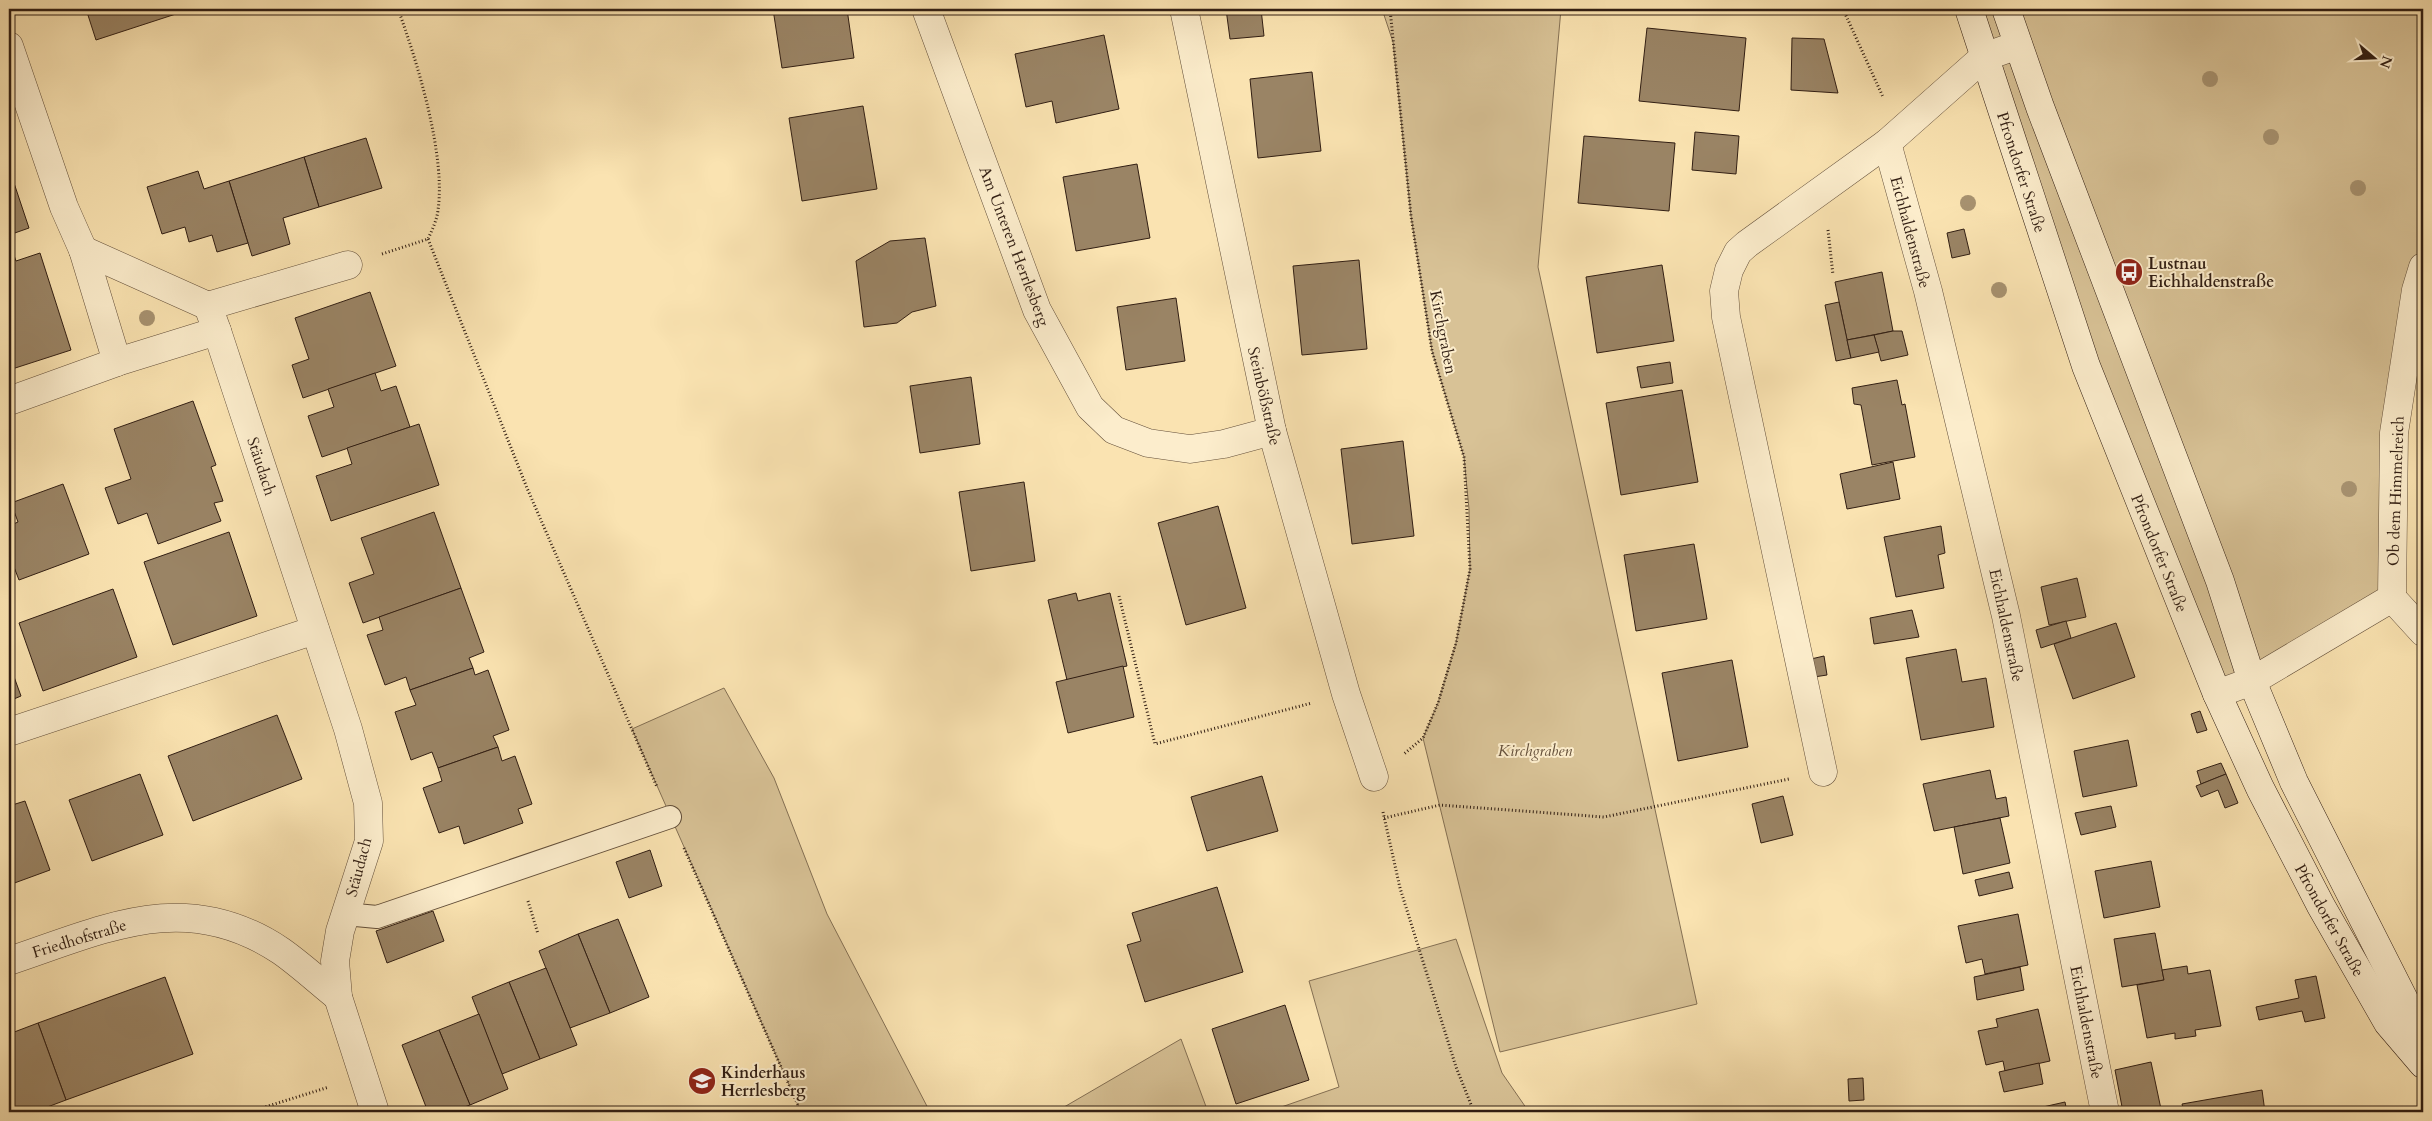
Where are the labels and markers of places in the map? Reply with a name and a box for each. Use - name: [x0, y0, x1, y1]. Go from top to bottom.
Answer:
- place label: Lustnau Eichhaldenstraße: [2148, 253, 2274, 293]
- bus stop icon: Lustnau Eichhaldenstraße: [2114, 257, 2144, 287]
- place label: Kinderhaus Herrlesberg: [721, 1062, 806, 1102]
- school or university icon: Kinderhaus Herrlesberg: [687, 1066, 717, 1096]

